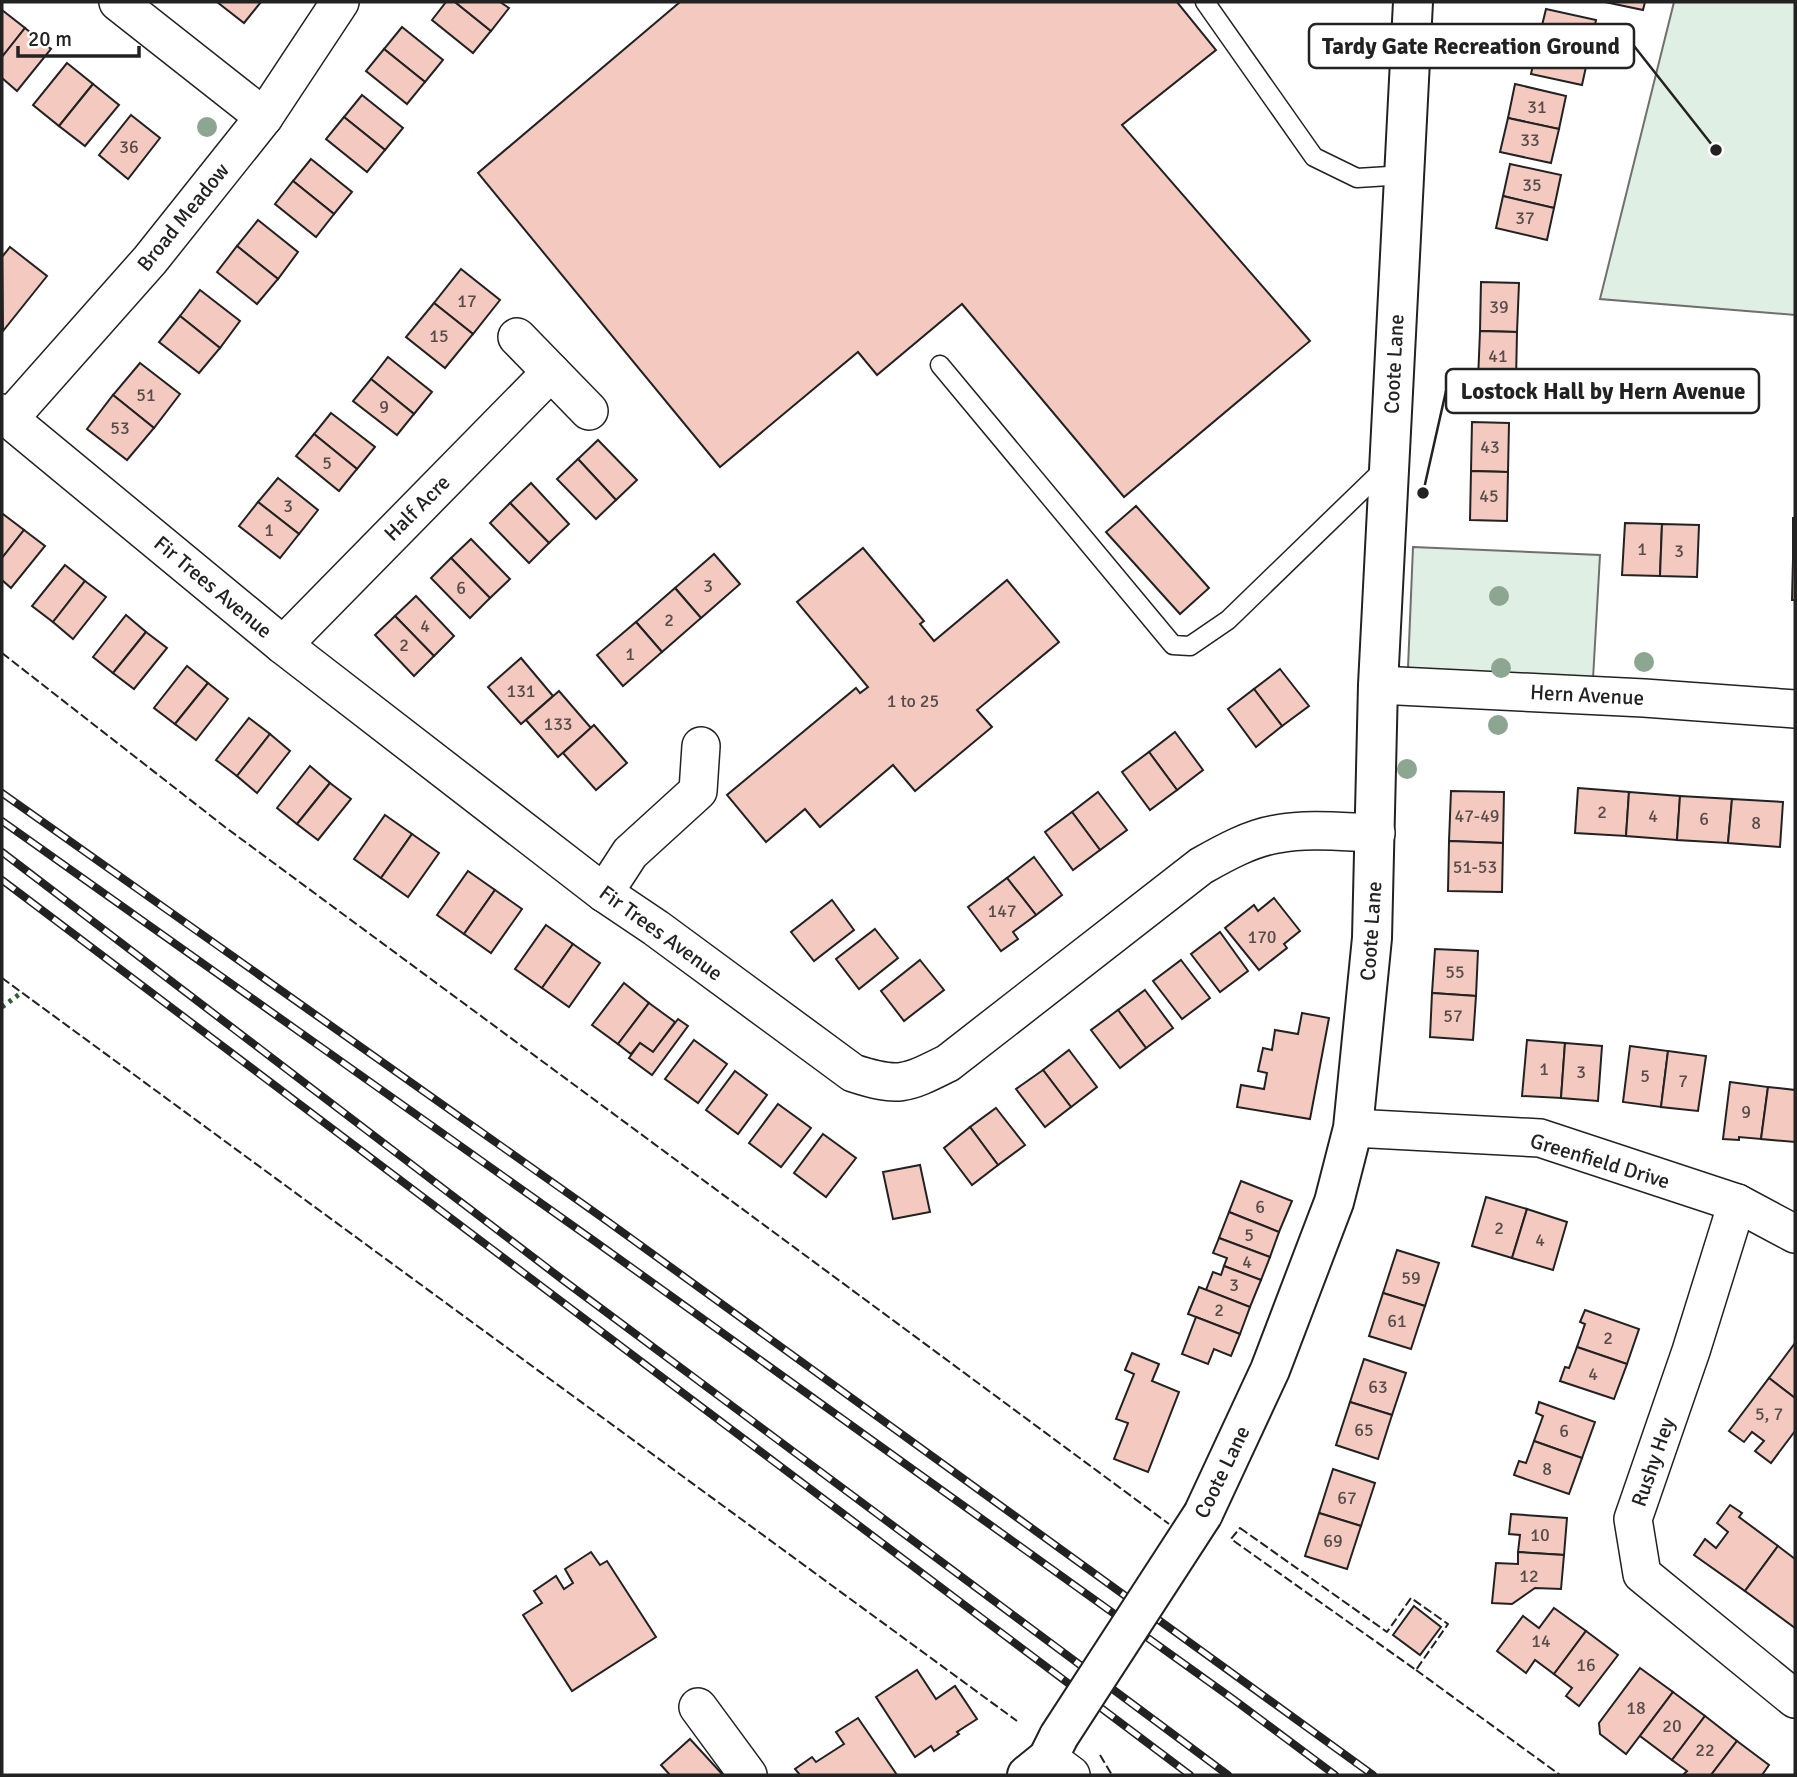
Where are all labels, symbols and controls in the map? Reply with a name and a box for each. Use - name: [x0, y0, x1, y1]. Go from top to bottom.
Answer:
- scale bar: [18, 14, 138, 58]
- callout: Tardy Gate Recreation Ground: [1309, 24, 1634, 68]
- text: 20 m: [28, 26, 72, 52]
- text: Tardy Gate Recreation Ground: [1322, 32, 1620, 61]
- house number: 31: [1527, 96, 1547, 118]
- house number: 33: [1520, 129, 1540, 151]
- house number: 36: [119, 136, 139, 158]
- street label: Broad Meadow: [131, 158, 235, 276]
- house number: 35: [1522, 174, 1542, 196]
- house number: 37: [1515, 207, 1535, 229]
- house number: 17: [457, 290, 477, 312]
- house number: 39: [1489, 296, 1509, 318]
- street label: Coote Lane: [1378, 313, 1410, 415]
- house number: 15: [429, 325, 449, 347]
- house number: 41: [1488, 345, 1508, 367]
- callout: Lostock Hall by Hern Avenue: [1446, 369, 1759, 413]
- text: Lostock Hall by Hern Avenue: [1460, 377, 1746, 406]
- house number: 51: [136, 384, 156, 406]
- house number: 9: [379, 396, 389, 418]
- house number: 53: [110, 417, 130, 439]
- house number: 43: [1480, 436, 1500, 458]
- house number: 5: [322, 452, 332, 474]
- street label: Half Acre: [378, 469, 456, 547]
- house number: 45: [1479, 485, 1499, 507]
- house number: 3: [283, 495, 293, 517]
- house number: 1: [264, 519, 274, 541]
- street label: Fir Trees Avenue: [149, 530, 277, 644]
- house number: 1: [1637, 538, 1647, 560]
- house number: 3: [1674, 540, 1684, 562]
- house number: 3: [703, 575, 713, 597]
- house number: 6: [456, 577, 466, 599]
- house number: 2: [664, 609, 674, 631]
- house number: 4: [420, 615, 430, 637]
- house number: 2: [399, 634, 409, 656]
- house number: 1: [625, 643, 635, 665]
- street label: Hern Avenue: [1529, 679, 1645, 711]
- house number: 131: [506, 680, 536, 702]
- house number: 1 to 25: [887, 690, 939, 712]
- house number: 133: [543, 713, 573, 735]
- house number: 2: [1597, 801, 1607, 823]
- house number: 47-49: [1454, 805, 1500, 827]
- house number: 4: [1648, 805, 1658, 827]
- house number: 6: [1699, 808, 1709, 830]
- house number: 8: [1751, 812, 1761, 834]
- house number: 51-53: [1453, 856, 1497, 878]
- street label: Fir Trees Avenue: [594, 880, 728, 986]
- street label: Coote Lane: [1355, 880, 1387, 982]
- house number: 147: [987, 900, 1017, 922]
- house number: 170: [1247, 926, 1277, 948]
- house number: 55: [1445, 961, 1465, 983]
- house number: 57: [1443, 1005, 1463, 1027]
- house number: 1: [1539, 1058, 1549, 1080]
- house number: 3: [1576, 1061, 1586, 1083]
- house number: 5: [1640, 1065, 1650, 1087]
- house number: 7: [1678, 1070, 1688, 1092]
- house number: 9: [1741, 1101, 1751, 1123]
- street label: Greenfield Drive: [1527, 1127, 1673, 1195]
- house number: 6: [1255, 1196, 1265, 1218]
- house number: 2: [1494, 1217, 1504, 1239]
- house number: 5: [1244, 1224, 1254, 1246]
- house number: 4: [1535, 1229, 1545, 1251]
- house number: 4: [1242, 1251, 1252, 1273]
- house number: 59: [1401, 1267, 1421, 1289]
- house number: 3: [1229, 1274, 1239, 1296]
- house number: 2: [1214, 1299, 1224, 1321]
- house number: 61: [1387, 1310, 1407, 1332]
- house number: 2: [1603, 1327, 1613, 1349]
- house number: 4: [1588, 1363, 1598, 1385]
- house number: 63: [1368, 1376, 1388, 1398]
- house number: 5, 7: [1755, 1403, 1783, 1425]
- street label: Rushy Hey: [1626, 1414, 1680, 1510]
- house number: 65: [1354, 1419, 1374, 1441]
- house number: 6: [1559, 1420, 1569, 1442]
- street label: Coote Lane: [1188, 1421, 1256, 1523]
- house number: 8: [1542, 1458, 1552, 1480]
- house number: 67: [1337, 1487, 1357, 1509]
- house number: 10: [1530, 1524, 1550, 1546]
- house number: 69: [1323, 1530, 1343, 1552]
- house number: 12: [1519, 1565, 1539, 1587]
- house number: 14: [1531, 1630, 1551, 1652]
- house number: 16: [1576, 1654, 1596, 1676]
- house number: 18: [1626, 1697, 1646, 1719]
- house number: 20: [1662, 1715, 1682, 1737]
- house number: 22: [1695, 1739, 1715, 1761]

